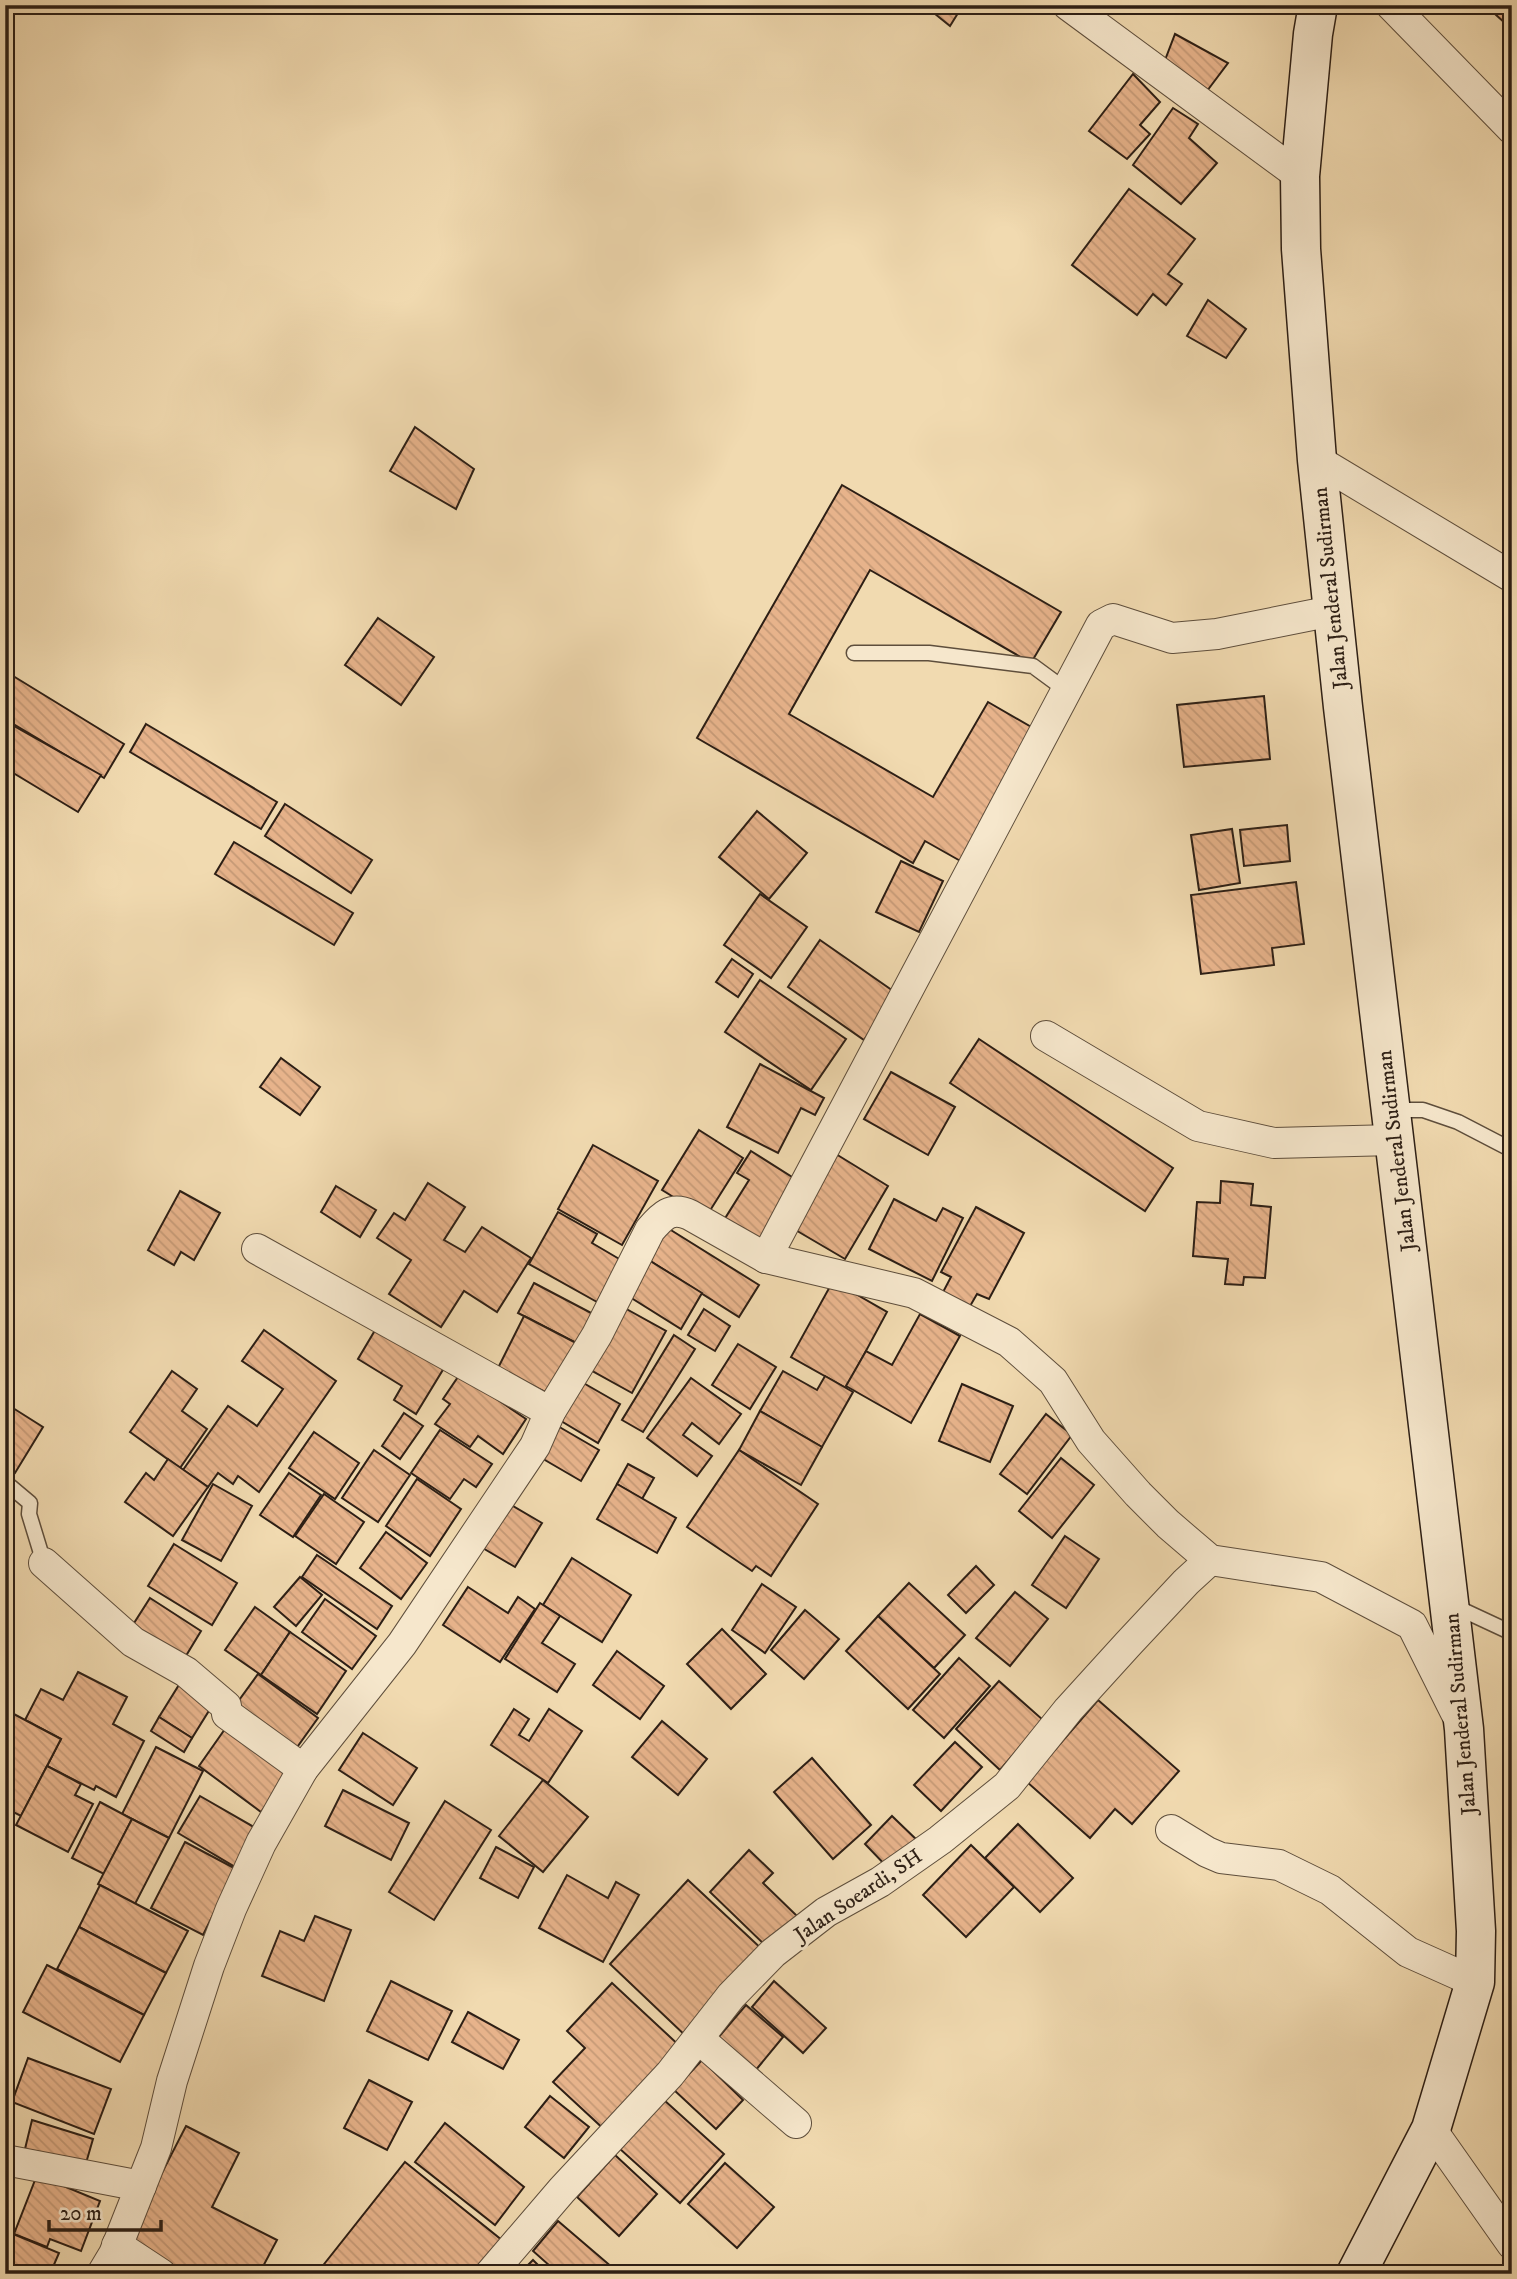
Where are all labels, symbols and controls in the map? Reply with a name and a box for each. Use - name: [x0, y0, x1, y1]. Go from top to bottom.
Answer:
- street label: Jalan Jenderal Sudirman: [1307, 486, 1355, 692]
- street label: Jalan Jenderal Sudirman: [1372, 1049, 1422, 1255]
- street label: Jalan Jenderal Sudirman: [1439, 1612, 1483, 1818]
- street label: Jalan Soeardi, SH: [788, 1843, 928, 1949]
- scale bar: [49, 2188, 161, 2232]
- text: 20 m: [60, 2201, 102, 2227]

